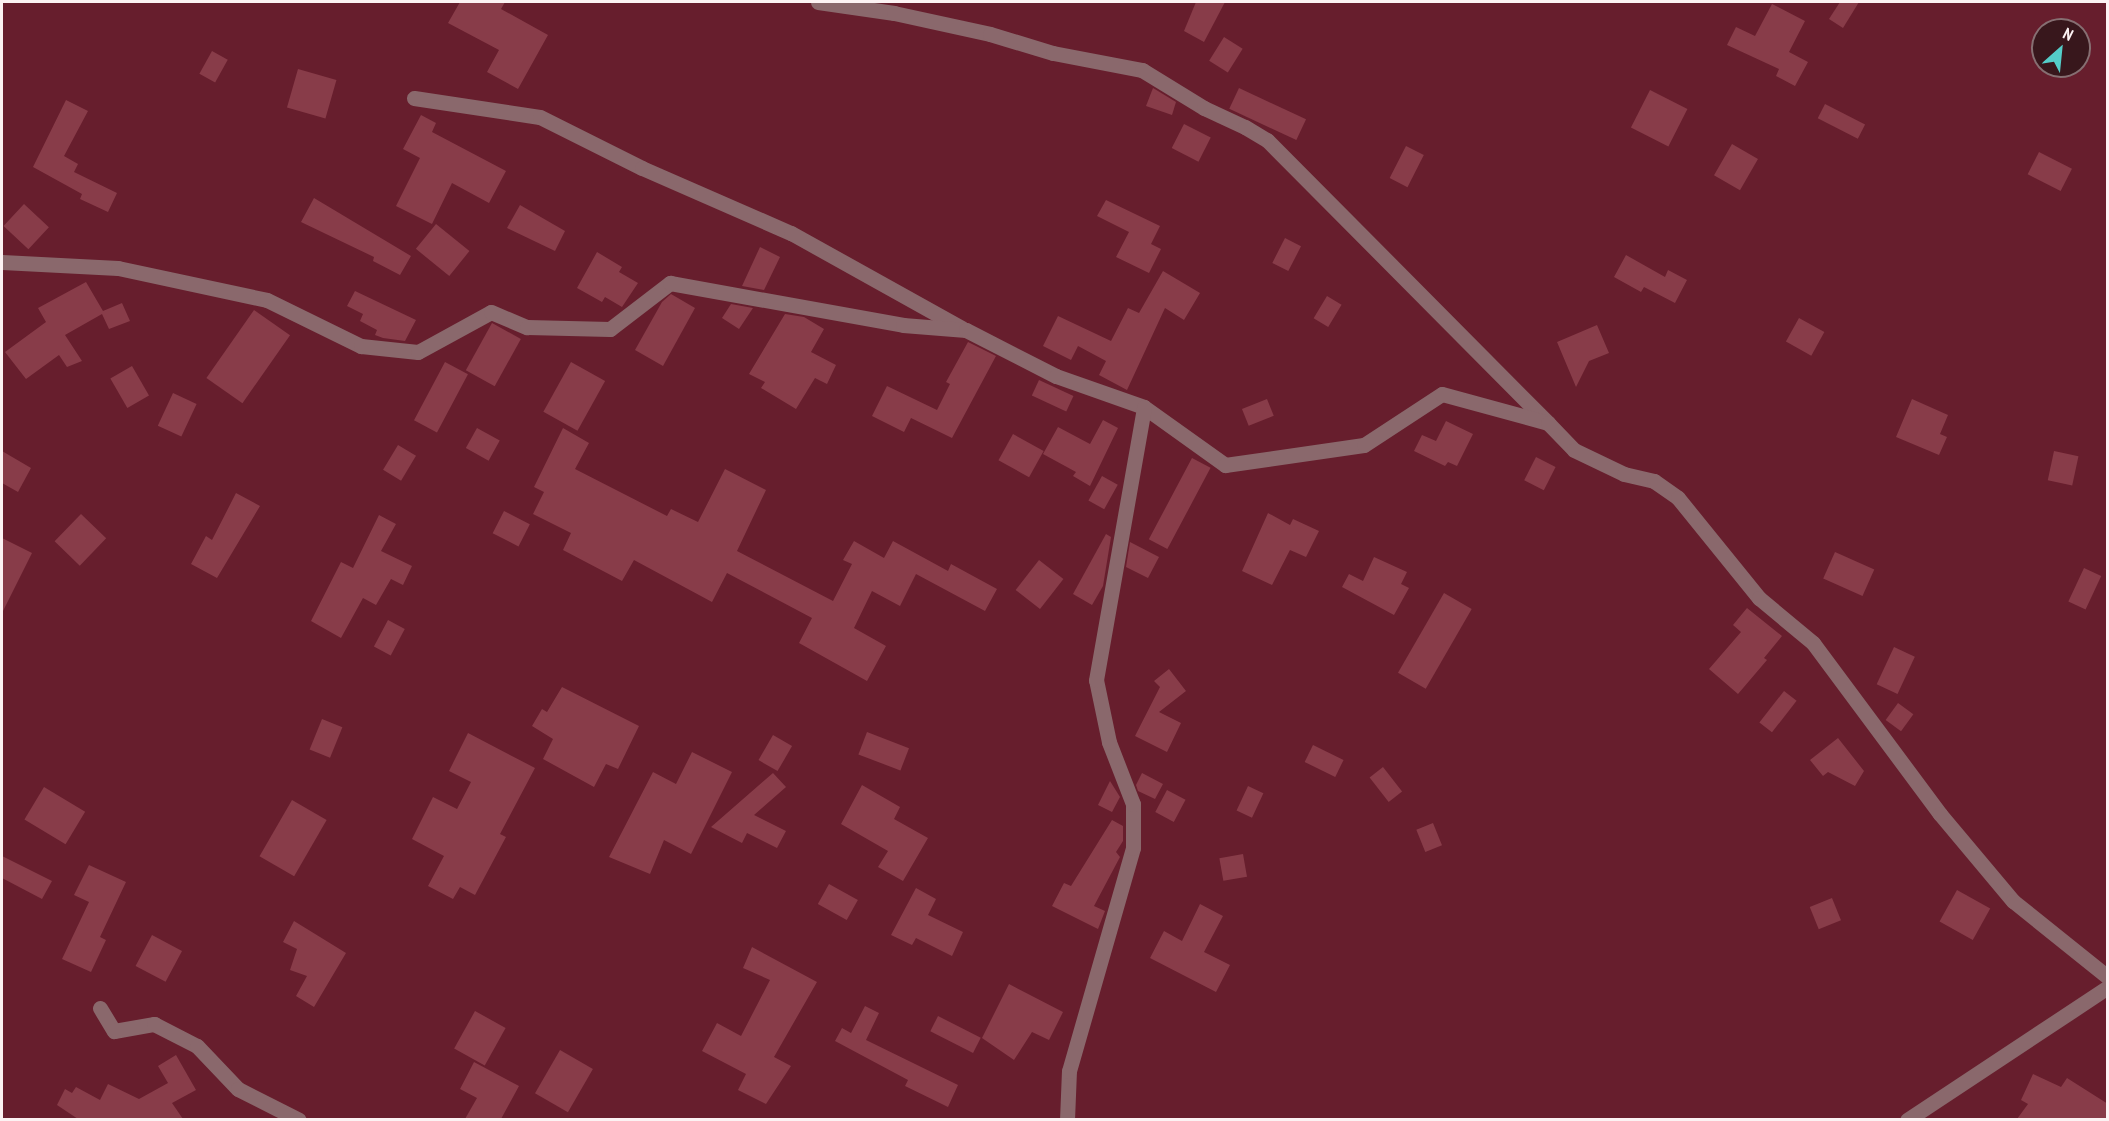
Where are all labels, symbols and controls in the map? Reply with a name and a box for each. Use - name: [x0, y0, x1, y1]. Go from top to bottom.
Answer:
- north arrow: [2031, 18, 2091, 78]
- text: N: [2060, 23, 2077, 45]

